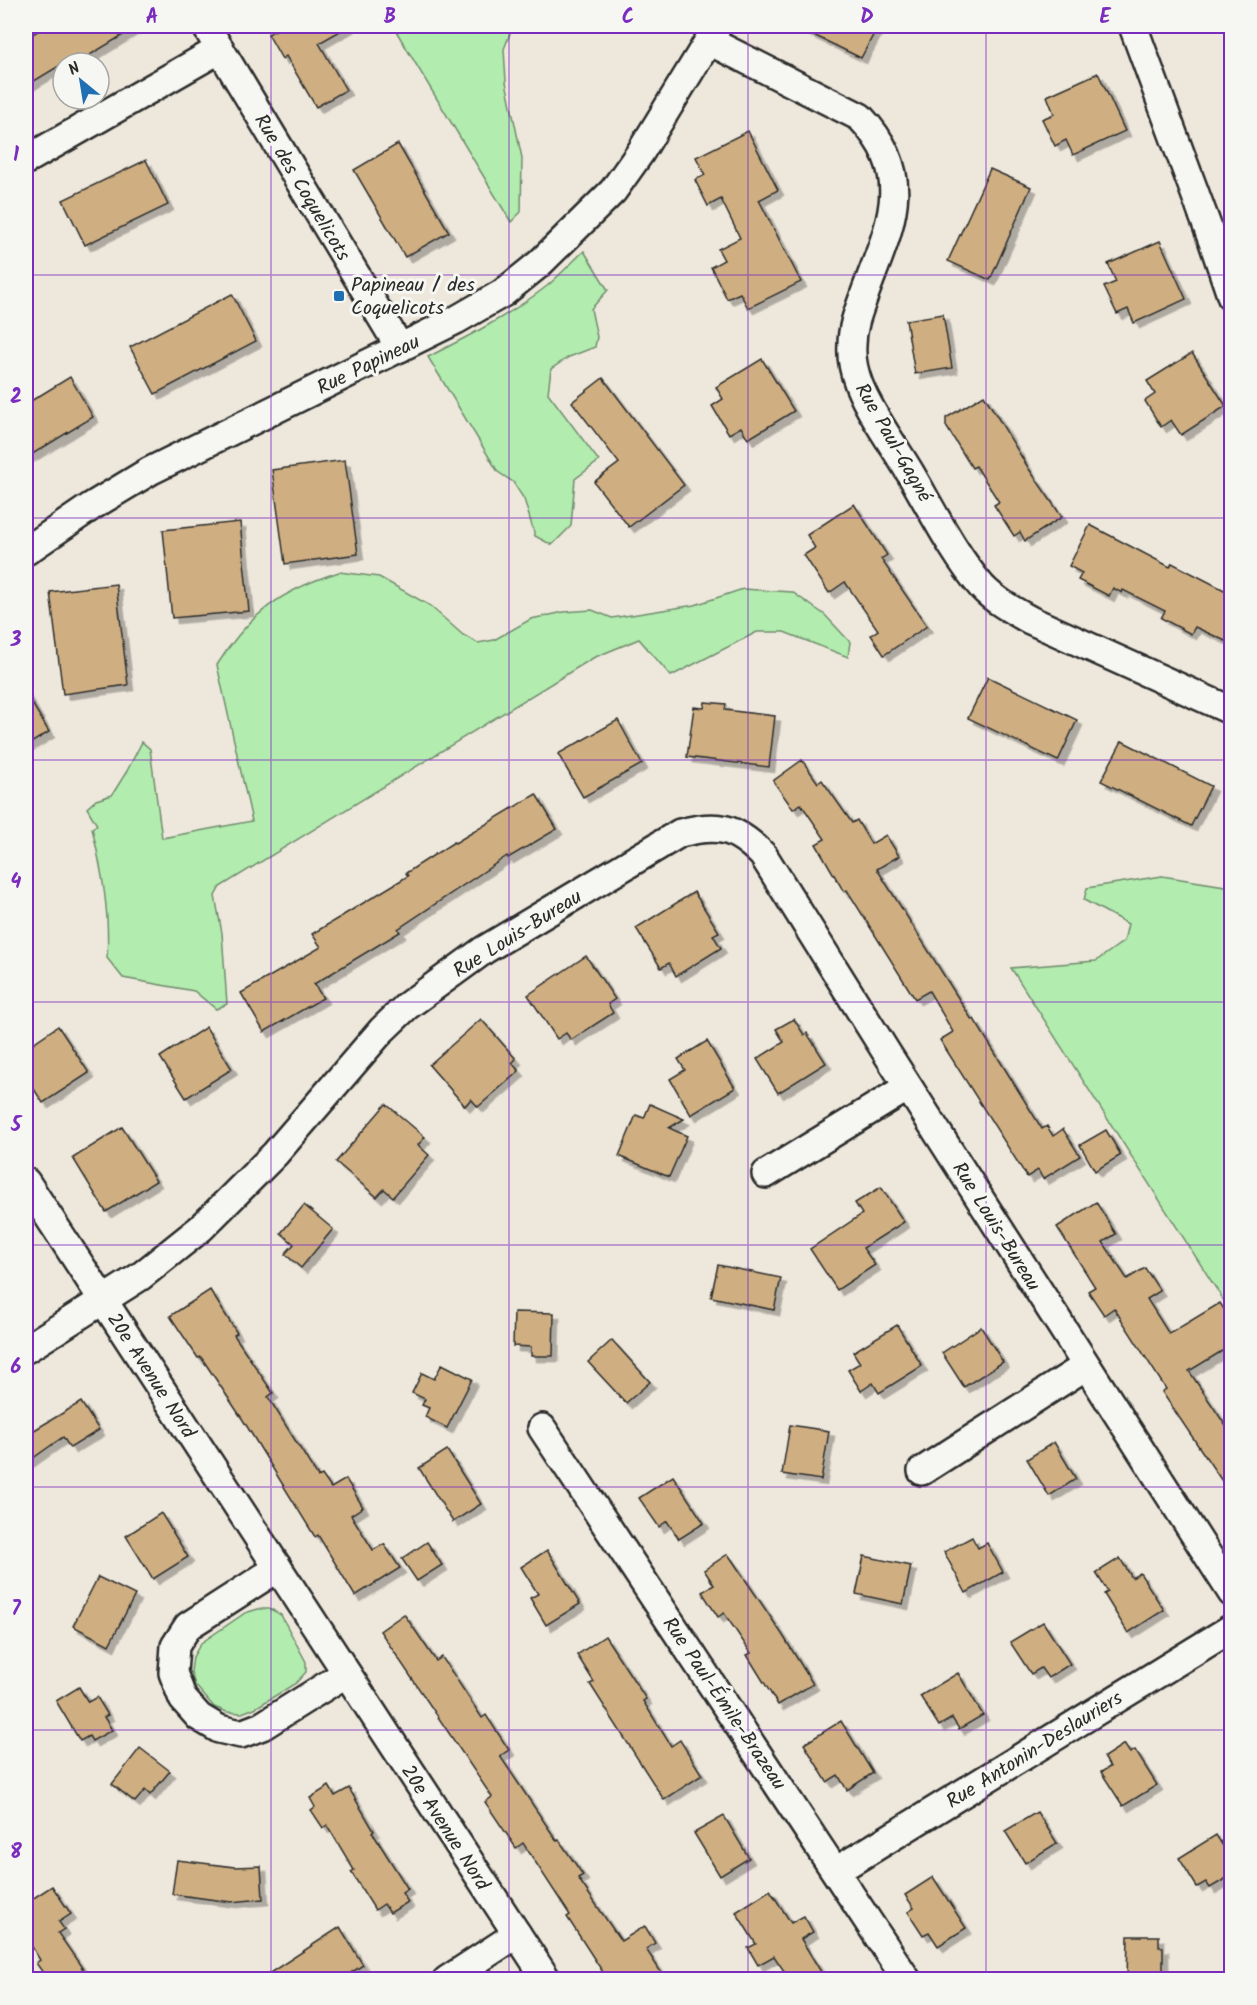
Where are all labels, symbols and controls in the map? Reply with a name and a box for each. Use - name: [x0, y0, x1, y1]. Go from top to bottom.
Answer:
- text: A: [146, 2, 158, 34]
- text: B: [384, 2, 396, 34]
- text: C: [622, 2, 634, 34]
- text: D: [860, 2, 874, 34]
- text: E: [1099, 2, 1111, 34]
- north arrow: [51, 51, 111, 111]
- text: N: [64, 56, 85, 83]
- street label: Rue des Coquelicots: [245, 108, 358, 268]
- text: 1: [13, 140, 19, 172]
- place label: Papineau / des Coquelicots: [351, 270, 475, 325]
- marker: Papineau / des Coquelicots: [332, 289, 346, 303]
- street label: Rue Papineau: [312, 327, 426, 405]
- street label: Rue Paul-Gagné: [845, 378, 940, 510]
- text: 2: [10, 382, 22, 414]
- text: 3: [10, 625, 22, 657]
- text: 4: [11, 867, 22, 899]
- street label: Rue Louis-Bureau: [447, 882, 589, 987]
- text: 5: [10, 1110, 23, 1142]
- street label: Rue Louis-Bureau: [943, 1156, 1048, 1298]
- street label: 20e Avenue Nord: [97, 1307, 204, 1446]
- text: 6: [11, 1352, 22, 1384]
- text: 7: [11, 1594, 21, 1626]
- street label: Rue Paul-Émile-Brazeau: [653, 1611, 794, 1798]
- street label: Rue Antonin-Deslauriers: [940, 1683, 1130, 1818]
- street label: 20e Avenue Nord: [391, 1759, 498, 1898]
- text: 8: [10, 1837, 22, 1869]

